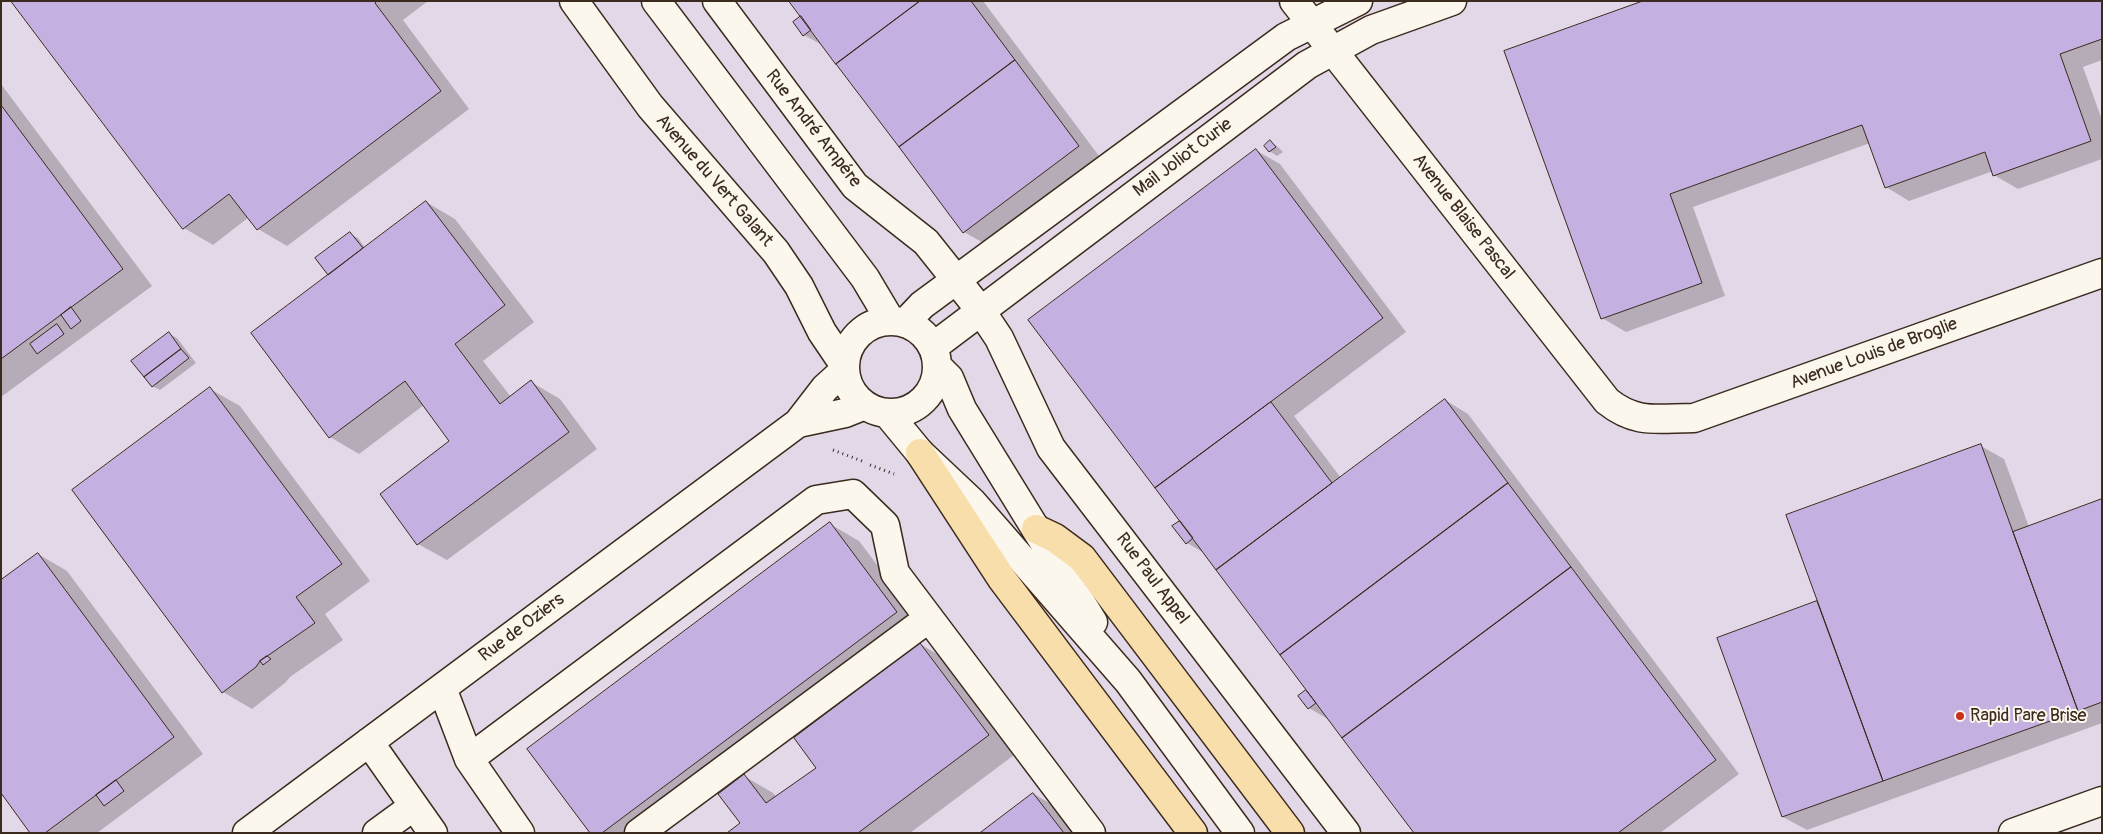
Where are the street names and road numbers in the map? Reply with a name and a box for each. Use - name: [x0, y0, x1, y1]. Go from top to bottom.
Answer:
- street label: Rue André Ampére: [760, 66, 866, 192]
- street label: Avenue du Vert Galant: [651, 111, 777, 251]
- street label: Mail Joliot Curie: [1129, 114, 1237, 202]
- street label: Avenue Blaise Pascal: [1407, 150, 1519, 284]
- street label: Avenue Louis de Broglie: [1787, 314, 1961, 394]
- street label: Rue Paul Appel: [1111, 529, 1193, 629]
- street label: Rue de Oziers: [475, 589, 569, 667]

